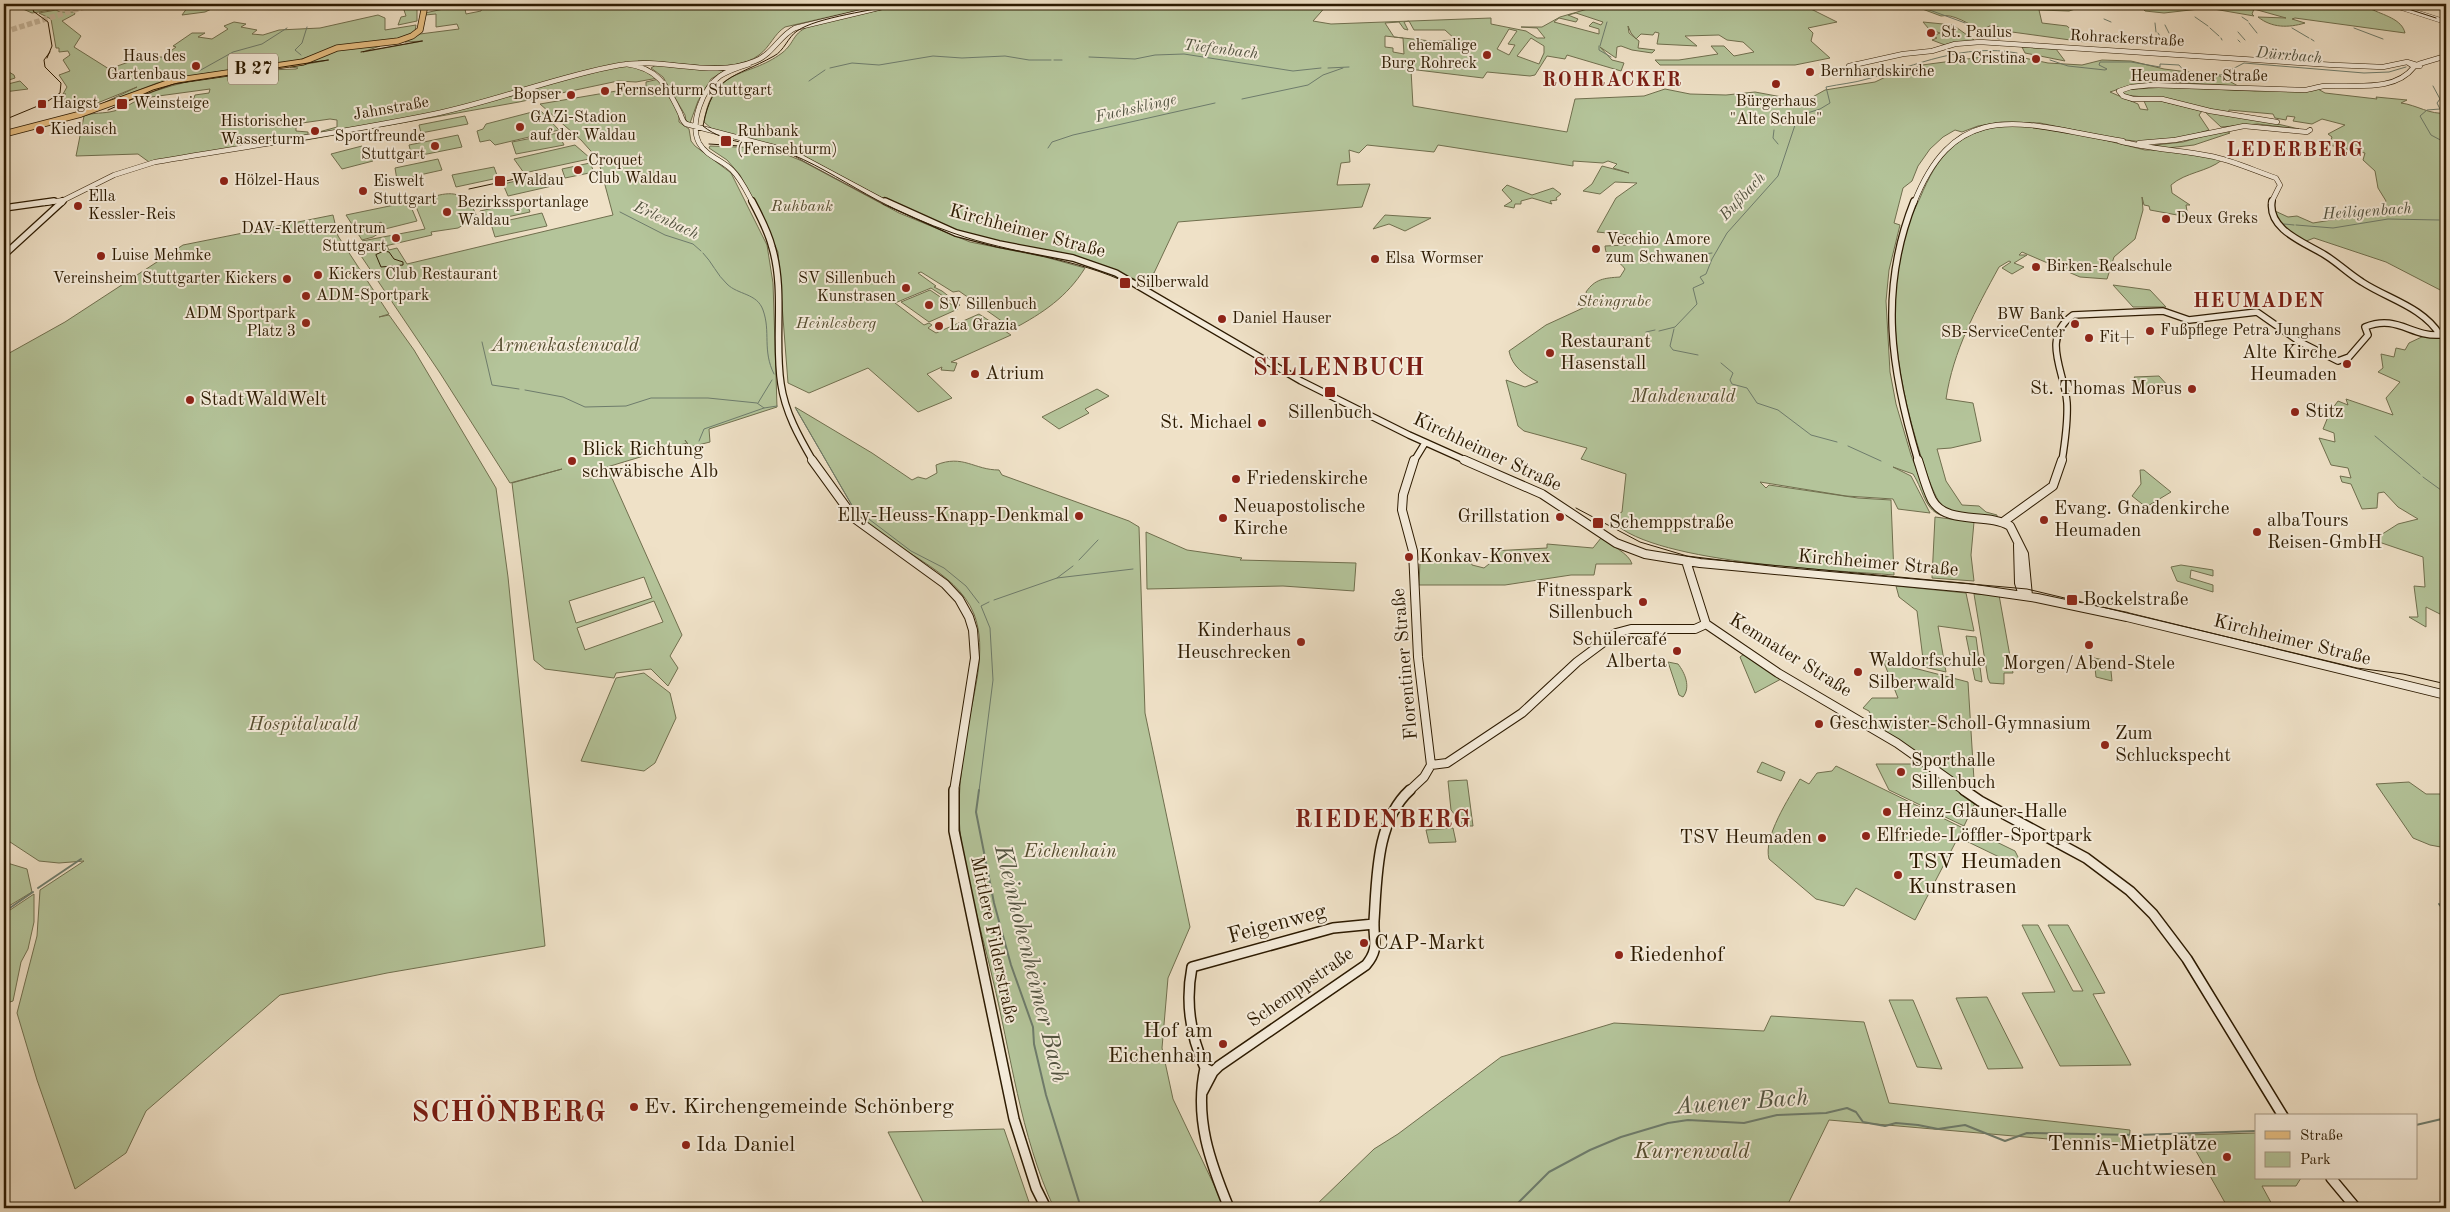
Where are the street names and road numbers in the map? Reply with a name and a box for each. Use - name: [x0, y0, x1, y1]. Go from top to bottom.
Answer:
- street label: Rohrackerstraße: [2069, 28, 2185, 50]
- road number: B 27: [228, 54, 278, 85]
- street label: Heumadener Straße: [2130, 69, 2268, 85]
- street label: Jahnstraße: [352, 94, 430, 124]
- street label: Kirchheimer Straße: [947, 202, 1107, 262]
- street label: Kirchheimer Straße: [1410, 410, 1564, 496]
- street label: Kirchheimer Straße: [1797, 548, 1959, 580]
- street label: Florentiner Straße: [1390, 587, 1422, 741]
- street label: Kemnater Straße: [1725, 611, 1855, 701]
- street label: Kirchheimer Straße: [2211, 612, 2373, 670]
- street label: Mittlere Filderstraße: [966, 855, 1020, 1025]
- street label: Feigenweg: [1225, 900, 1329, 948]
- street label: Schemppstraße: [1244, 944, 1358, 1032]

